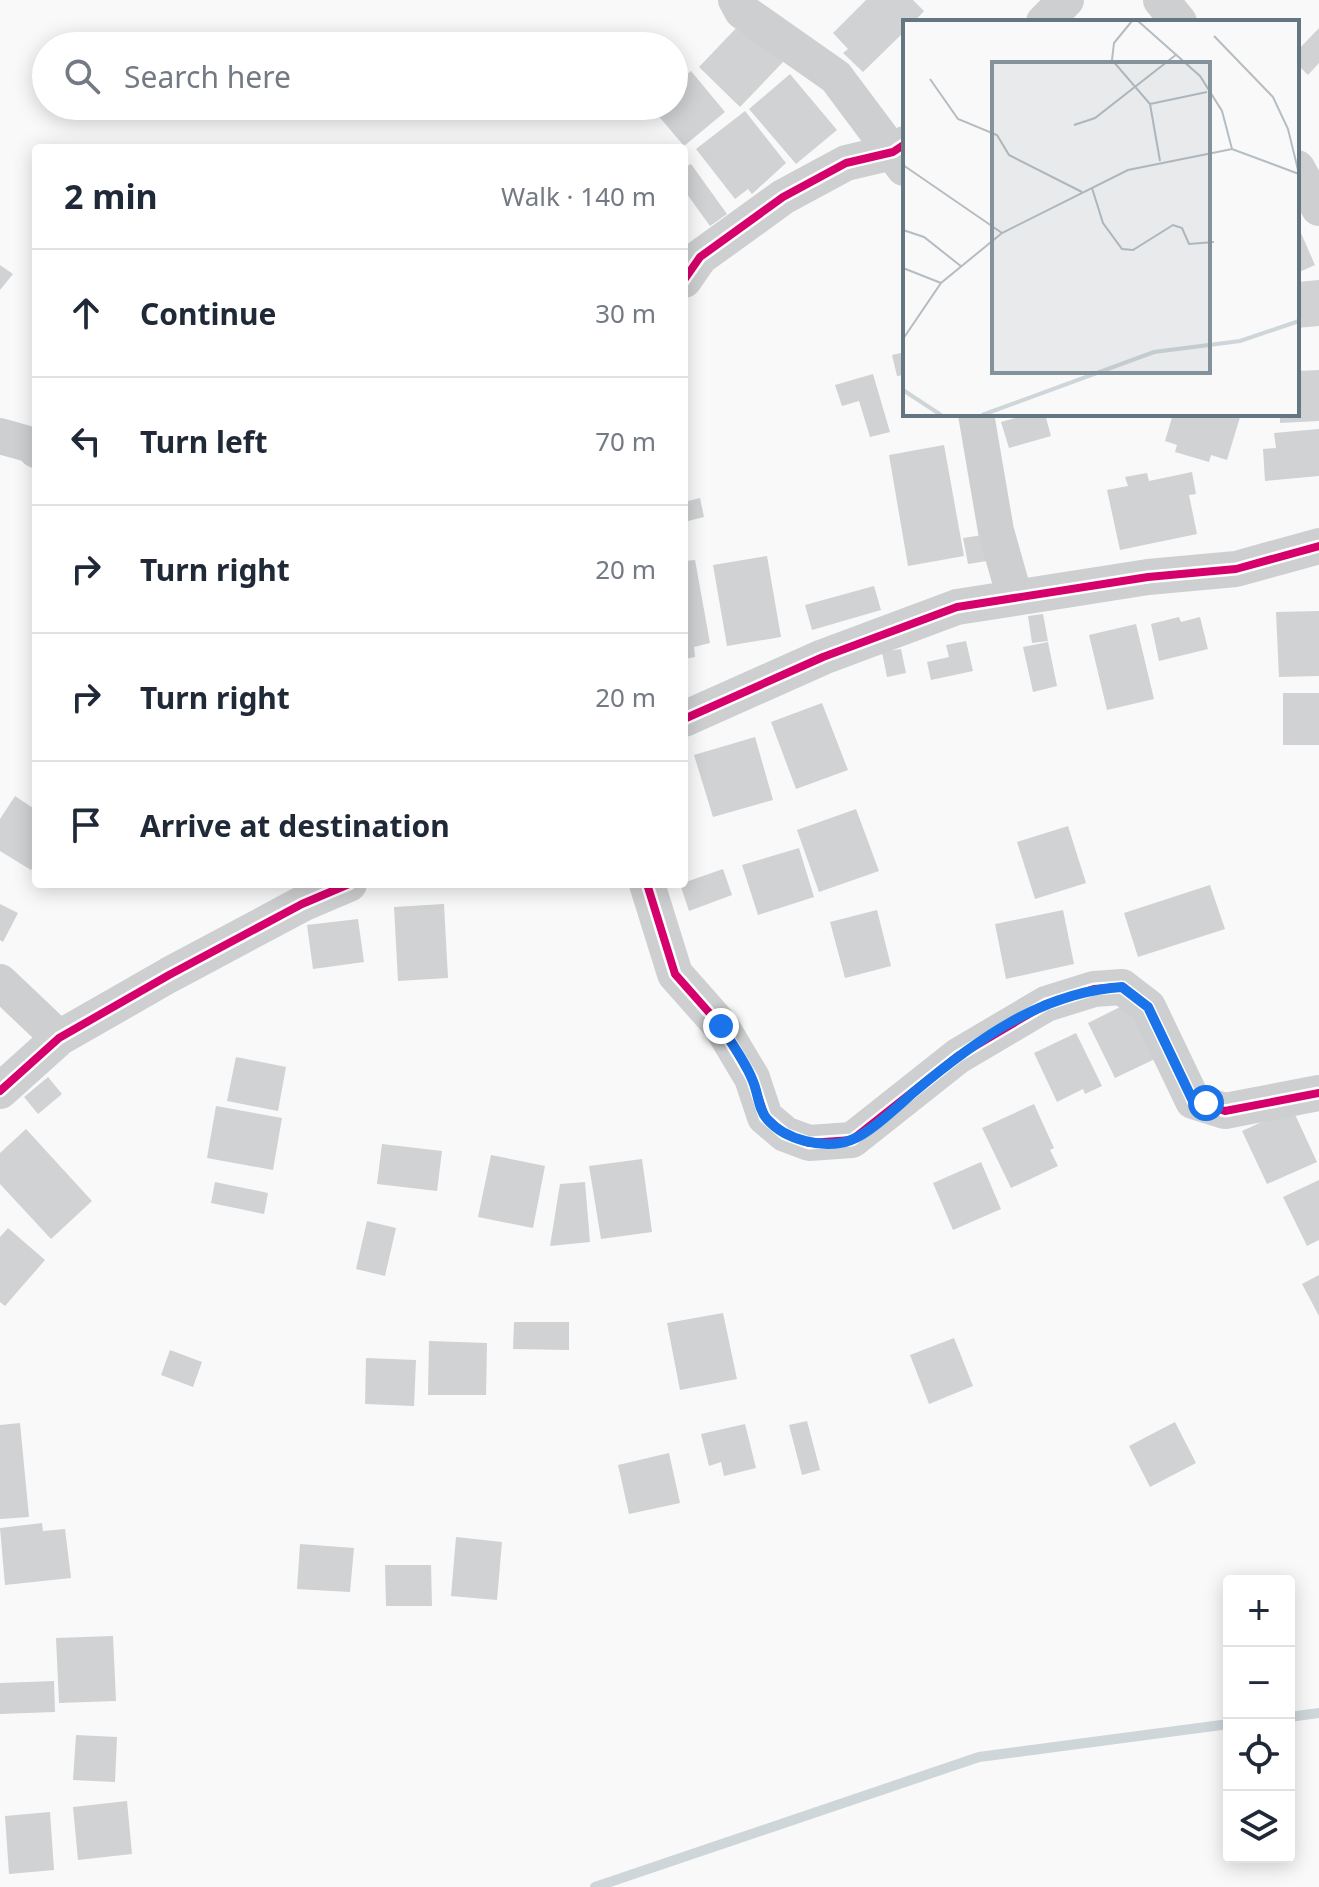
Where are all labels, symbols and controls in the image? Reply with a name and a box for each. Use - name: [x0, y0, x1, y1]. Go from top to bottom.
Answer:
- inset map: [903, 20, 1299, 416]
- search box: [32, 32, 688, 120]
- icon: search: [60, 54, 104, 98]
- text: Search here: [124, 56, 291, 97]
- text: 2 min: [64, 173, 158, 219]
- text: Walk · 140 m: [501, 178, 656, 214]
- icon: ahead: [64, 291, 108, 335]
- text: Continue: [140, 293, 276, 334]
- text: 30 m: [595, 295, 656, 331]
- icon: left: [64, 419, 108, 463]
- text: Turn left: [140, 421, 268, 462]
- text: 70 m: [595, 423, 656, 459]
- icon: right: [64, 547, 108, 591]
- text: Turn right: [140, 549, 290, 590]
- text: 20 m: [595, 551, 656, 587]
- icon: right: [64, 675, 108, 719]
- text: Turn right: [140, 677, 290, 718]
- text: 20 m: [595, 679, 656, 715]
- icon: arrive: [64, 803, 108, 847]
- text: Arrive at destination: [140, 805, 450, 846]
- route end: [703, 1008, 739, 1044]
- route start: [1188, 1085, 1224, 1121]
- map controls: [1223, 1575, 1295, 1863]
- button: +: [1223, 1575, 1295, 1647]
- button: −: [1223, 1647, 1295, 1719]
- button: locate: [1223, 1719, 1295, 1791]
- button: layers: [1223, 1791, 1295, 1863]

